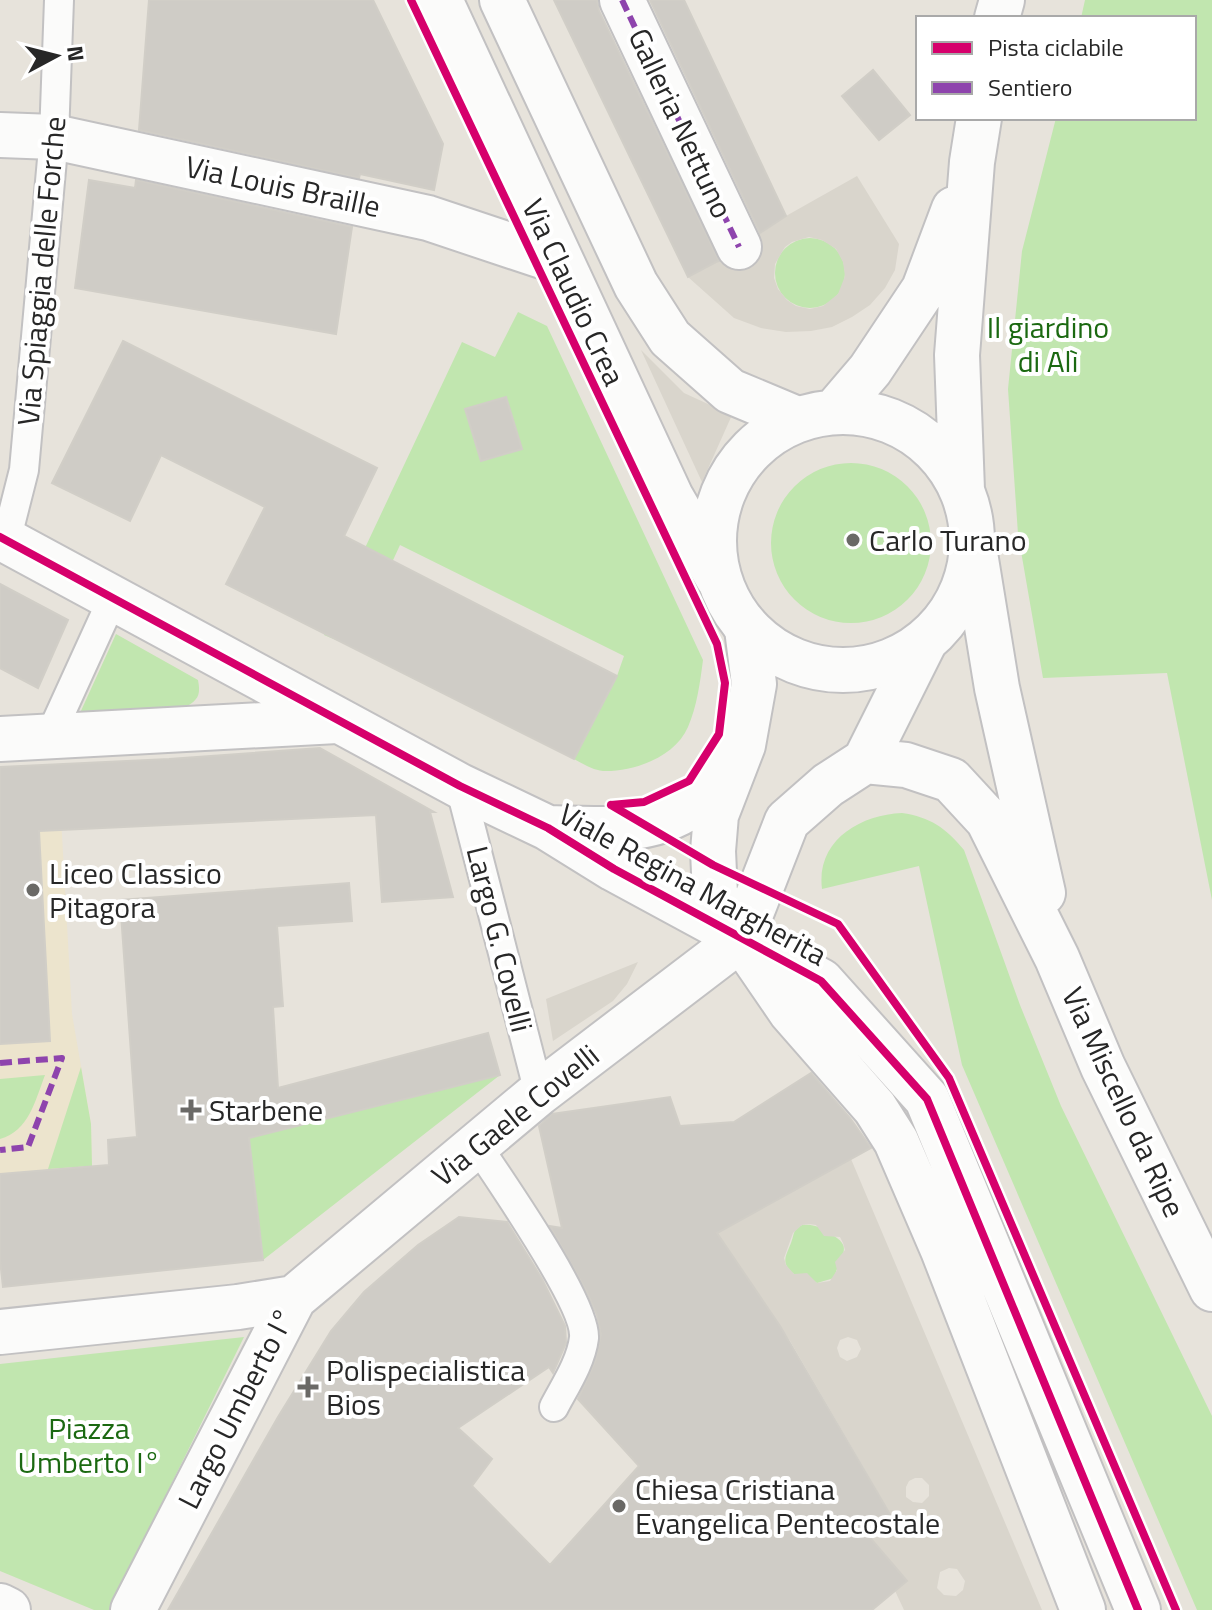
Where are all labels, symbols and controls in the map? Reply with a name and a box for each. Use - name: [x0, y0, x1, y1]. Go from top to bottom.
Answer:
- north arrow: [16, 16, 96, 96]
- legend: [916, 16, 1196, 120]
- street label: Galleria Nettuno: [617, 20, 745, 226]
- text: Pista ciclabile: [988, 29, 1124, 65]
- text: N: [58, 44, 94, 63]
- text: Sentiero: [988, 69, 1072, 105]
- street label: Via Spiaggia delle Forche: [5, 114, 77, 428]
- street label: Via Louis Braille: [181, 143, 385, 229]
- street label: Via Claudio Crea: [511, 191, 637, 393]
- park label: Il giardino di Alì: [987, 304, 1109, 384]
- place label: Carlo Turano: [869, 517, 1027, 563]
- marker: Carlo Turano: [844, 531, 862, 549]
- street label: Viale Regina Margherita: [550, 791, 836, 977]
- street label: Largo G. Covelli: [455, 841, 545, 1037]
- place label: Liceo Classico Pitagora: [49, 850, 222, 930]
- marker: Liceo Classico Pitagora: [24, 881, 42, 899]
- street label: Via Miscello da Ripe: [1050, 979, 1198, 1225]
- street label: Via Gaele Covelli: [421, 1033, 609, 1197]
- place label: Starbene: [209, 1087, 323, 1133]
- marker: Starbene: [180, 1099, 202, 1121]
- street label: Largo Umberto I°: [166, 1299, 306, 1517]
- place label: Polispecialistica Bios: [326, 1347, 525, 1427]
- marker: Polispecialistica Bios: [297, 1376, 319, 1398]
- park label: Piazza Umberto I°: [18, 1405, 160, 1485]
- place label: Chiesa Cristiana Evangelica Pentecostale: [635, 1466, 940, 1546]
- marker: Chiesa Cristiana Evangelica Pentecostale: [610, 1497, 628, 1515]

